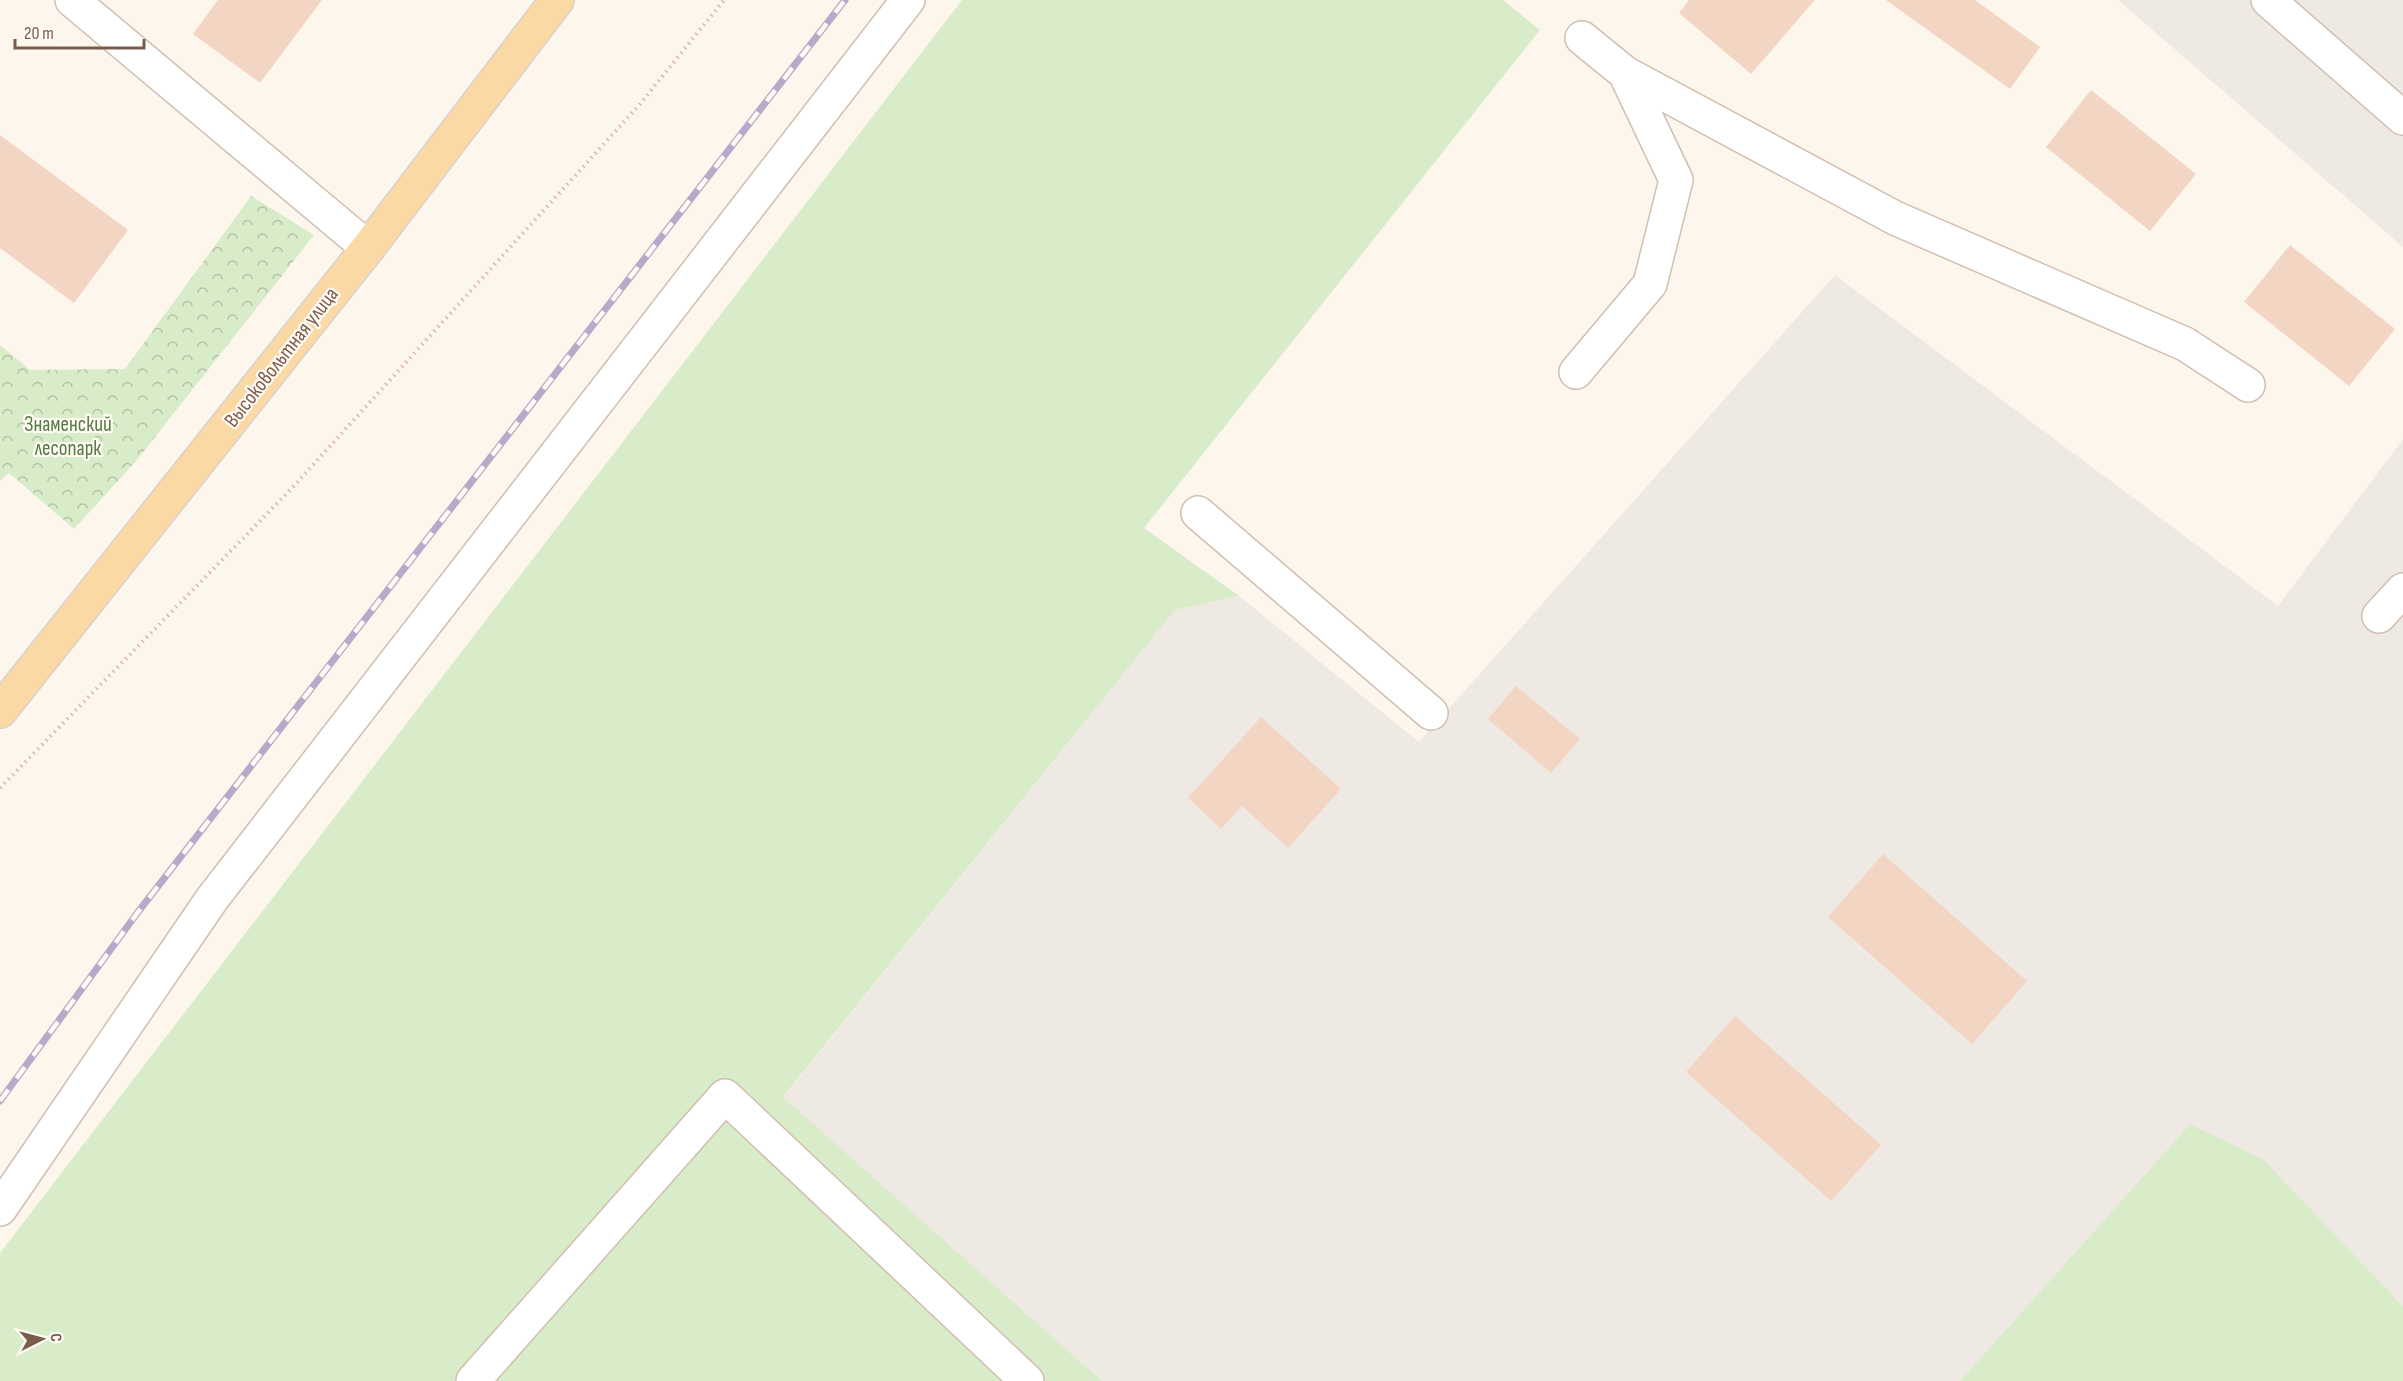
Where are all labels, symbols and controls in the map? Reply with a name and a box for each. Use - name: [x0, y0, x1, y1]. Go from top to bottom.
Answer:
- scale bar: [15, 12, 144, 50]
- text: 20 m: [24, 23, 54, 44]
- street label: Высоковольтная улица: [219, 282, 344, 432]
- park label: Знаменский лесопарк: [24, 412, 112, 461]
- north arrow: [12, 1309, 72, 1369]
- text: С: [46, 1333, 65, 1343]

